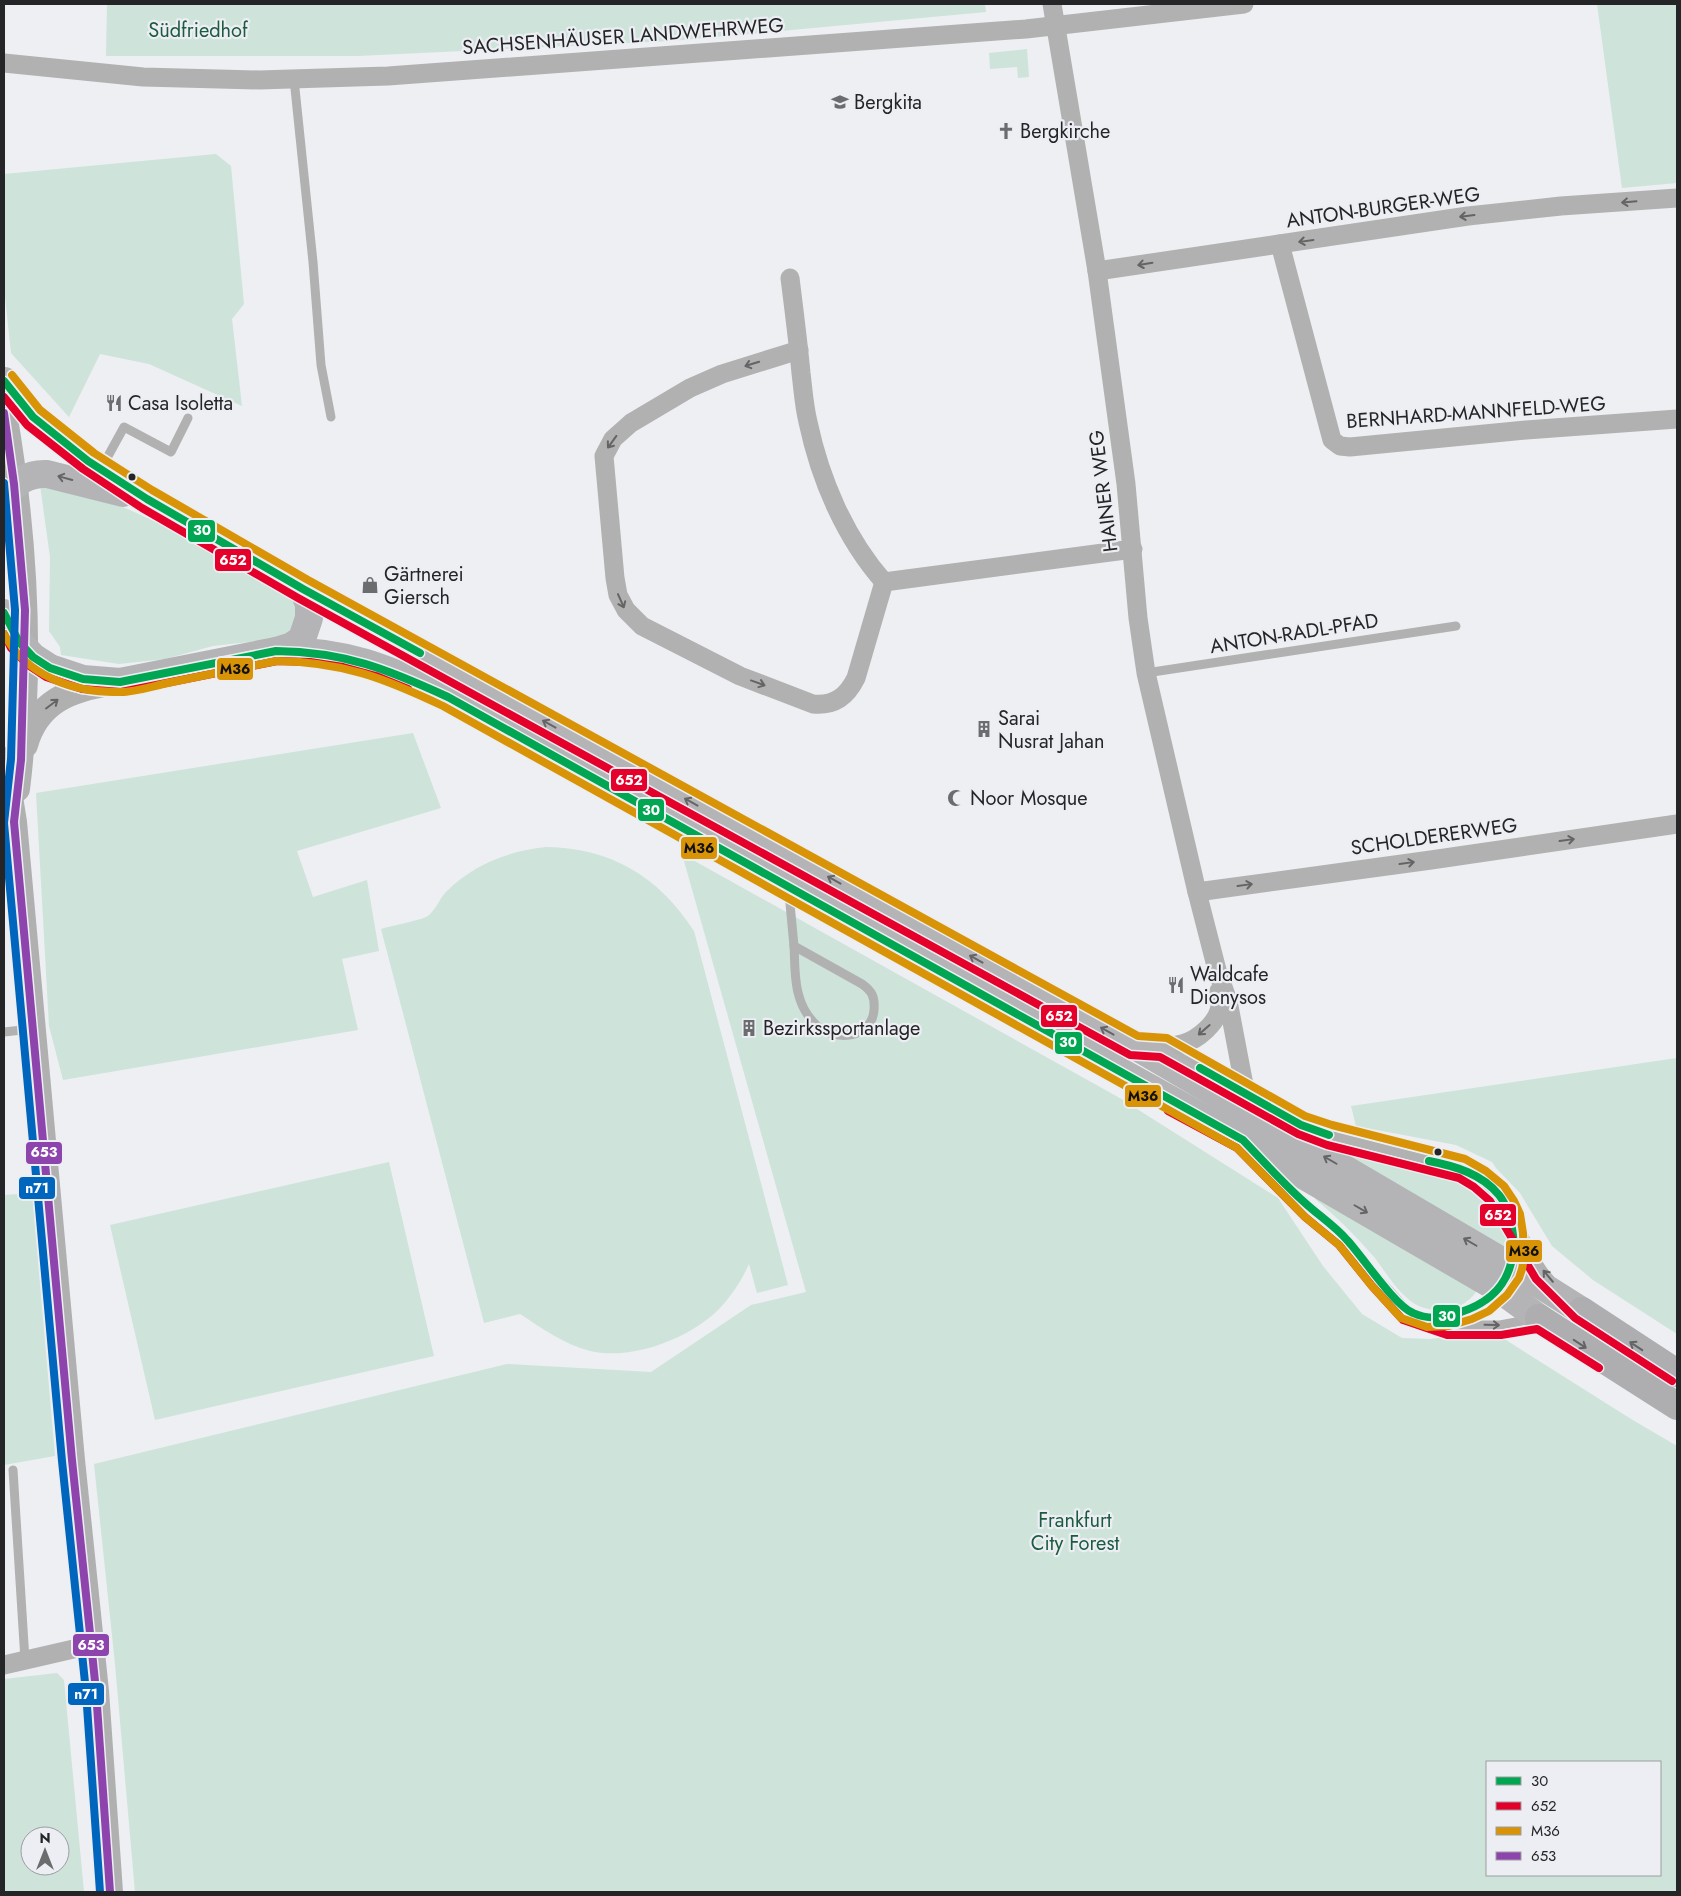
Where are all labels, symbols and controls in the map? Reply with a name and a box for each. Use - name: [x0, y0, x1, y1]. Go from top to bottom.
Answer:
- street label: SACHSENHÄUSER LANDWEHRWEG: [461, 11, 785, 62]
- park label: Südfriedhof: [148, 16, 249, 45]
- place label: Bergkita: [854, 88, 922, 117]
- school or university icon: Bergkita: [830, 92, 850, 112]
- place label: Bergkirche: [1020, 117, 1110, 146]
- church icon: Bergkirche: [996, 121, 1016, 141]
- street label: ANTON-BURGER-WEG: [1284, 180, 1482, 235]
- one-way arrow: [1621, 197, 1637, 207]
- one-way arrow: [1459, 211, 1475, 221]
- one-way arrow: [1299, 236, 1315, 246]
- one-way arrow: [1138, 259, 1154, 269]
- one-way arrow: [744, 360, 760, 370]
- place label: Casa Isoletta: [128, 389, 233, 418]
- street label: BERNHARD-MANNFELD-WEG: [1345, 389, 1607, 436]
- restaurant icon: Casa Isoletta: [104, 393, 124, 413]
- street label: HAINER WEG: [1082, 428, 1125, 553]
- one-way arrow: [607, 435, 617, 449]
- unlabelled marker: [127, 472, 137, 482]
- one-way arrow: [58, 473, 74, 483]
- line badge: 30: [187, 519, 216, 543]
- text: 30: [193, 520, 211, 540]
- line badge: 652: [214, 548, 252, 572]
- text: 652: [219, 550, 247, 570]
- place label: Gärtnerei Giersch: [384, 560, 464, 612]
- shop icon: Gärtnerei Giersch: [360, 575, 380, 595]
- one-way arrow: [617, 593, 627, 608]
- street label: ANTON-RADL-PFAD: [1208, 606, 1380, 661]
- line badge: M36: [216, 657, 254, 681]
- text: M36: [220, 659, 250, 679]
- one-way arrow: [750, 679, 765, 688]
- one-way arrow: [45, 699, 59, 709]
- place label: Sarai Nusrat Jahan: [998, 704, 1104, 756]
- one-way arrow: [541, 719, 556, 729]
- building icon: Sarai Nusrat Jahan: [974, 719, 994, 739]
- line badge: 652: [610, 768, 648, 792]
- text: 652: [615, 770, 643, 790]
- place label: Noor Mosque: [970, 784, 1088, 813]
- mosque icon: Noor Mosque: [946, 788, 966, 808]
- one-way arrow: [684, 797, 699, 807]
- line badge: 30: [637, 798, 665, 822]
- text: 30: [642, 800, 660, 820]
- street label: SCHOLDERERWEG: [1349, 810, 1519, 863]
- one-way arrow: [1559, 835, 1575, 845]
- line badge: M36: [680, 836, 718, 860]
- text: M36: [684, 838, 714, 858]
- one-way arrow: [1398, 858, 1414, 868]
- one-way arrow: [827, 875, 841, 885]
- one-way arrow: [1237, 880, 1253, 890]
- one-way arrow: [969, 953, 984, 963]
- place label: Waldcafe Dionysos: [1190, 960, 1269, 1012]
- restaurant icon: Waldcafe Dionysos: [1166, 975, 1186, 995]
- line badge: 652: [1040, 1004, 1078, 1028]
- text: 652: [1045, 1006, 1073, 1026]
- place label: Bezirkssportanlage: [763, 1014, 920, 1043]
- building icon: Bezirkssportanlage: [739, 1018, 759, 1038]
- one-way arrow: [1197, 1025, 1210, 1036]
- one-way arrow: [1100, 1026, 1115, 1036]
- line badge: 30: [1054, 1031, 1083, 1055]
- text: 30: [1059, 1032, 1077, 1052]
- line badge: M36: [1124, 1084, 1162, 1108]
- text: M36: [1128, 1086, 1158, 1106]
- line badge: 653: [25, 1141, 63, 1165]
- text: 653: [30, 1142, 58, 1162]
- unlabelled marker: [1433, 1147, 1443, 1157]
- one-way arrow: [1322, 1155, 1337, 1165]
- line badge: n71: [18, 1176, 56, 1200]
- text: n71: [25, 1178, 49, 1198]
- line badge: 652: [1479, 1203, 1517, 1227]
- one-way arrow: [1353, 1204, 1367, 1214]
- text: 652: [1484, 1205, 1512, 1225]
- one-way arrow: [1462, 1237, 1477, 1247]
- line badge: M36: [1505, 1239, 1543, 1263]
- text: M36: [1509, 1241, 1539, 1261]
- one-way arrow: [1542, 1270, 1553, 1283]
- line badge: 30: [1432, 1304, 1461, 1328]
- text: 30: [1438, 1306, 1456, 1326]
- one-way arrow: [1483, 1320, 1499, 1330]
- one-way arrow: [1573, 1339, 1587, 1349]
- one-way arrow: [1630, 1341, 1644, 1351]
- park label: Frankfurt City Forest: [1031, 1506, 1119, 1558]
- line badge: 653: [72, 1633, 110, 1657]
- text: 653: [77, 1635, 105, 1655]
- line badge: n71: [67, 1682, 105, 1706]
- text: n71: [74, 1684, 98, 1704]
- legend: [1486, 1761, 1661, 1876]
- text: 30: [1531, 1770, 1548, 1792]
- text: 652: [1531, 1795, 1557, 1817]
- text: M36: [1531, 1820, 1560, 1842]
- north arrow: [20, 1826, 70, 1876]
- text: N: [39, 1828, 51, 1848]
- text: 653: [1531, 1845, 1556, 1867]

